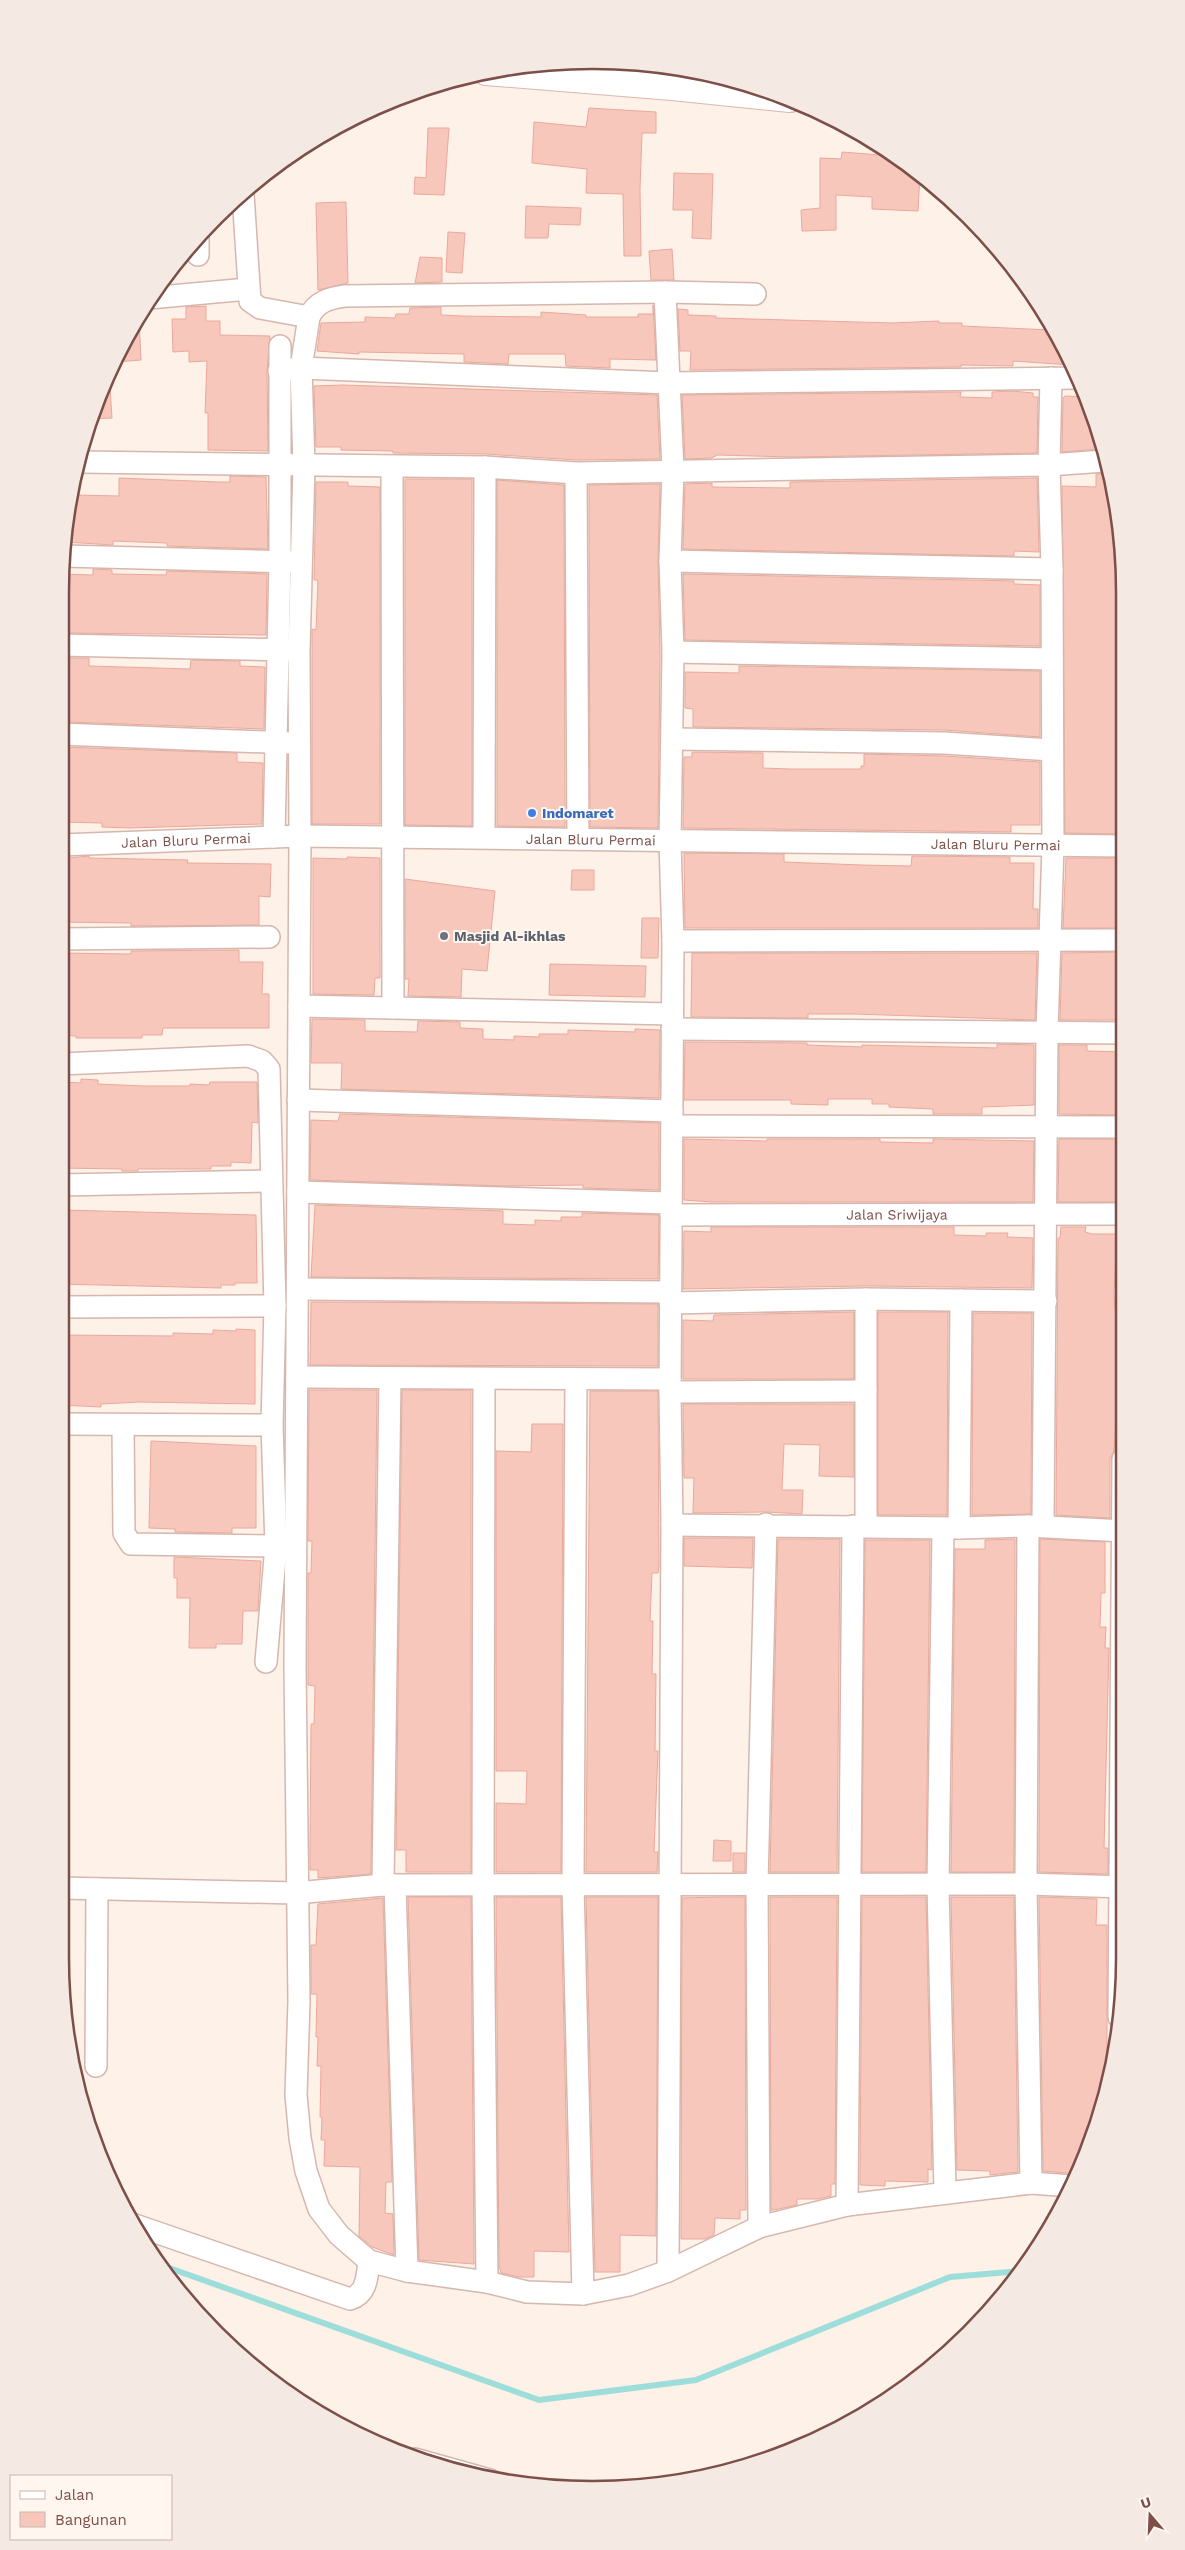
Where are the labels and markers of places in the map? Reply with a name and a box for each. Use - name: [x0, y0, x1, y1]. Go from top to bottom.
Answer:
- place label: Indomaret: [542, 805, 614, 821]
- marker: Indomaret: [526, 807, 538, 819]
- place label: Masjid Al-ikhlas: [454, 928, 566, 944]
- marker: Masjid Al-ikhlas: [438, 930, 450, 942]

